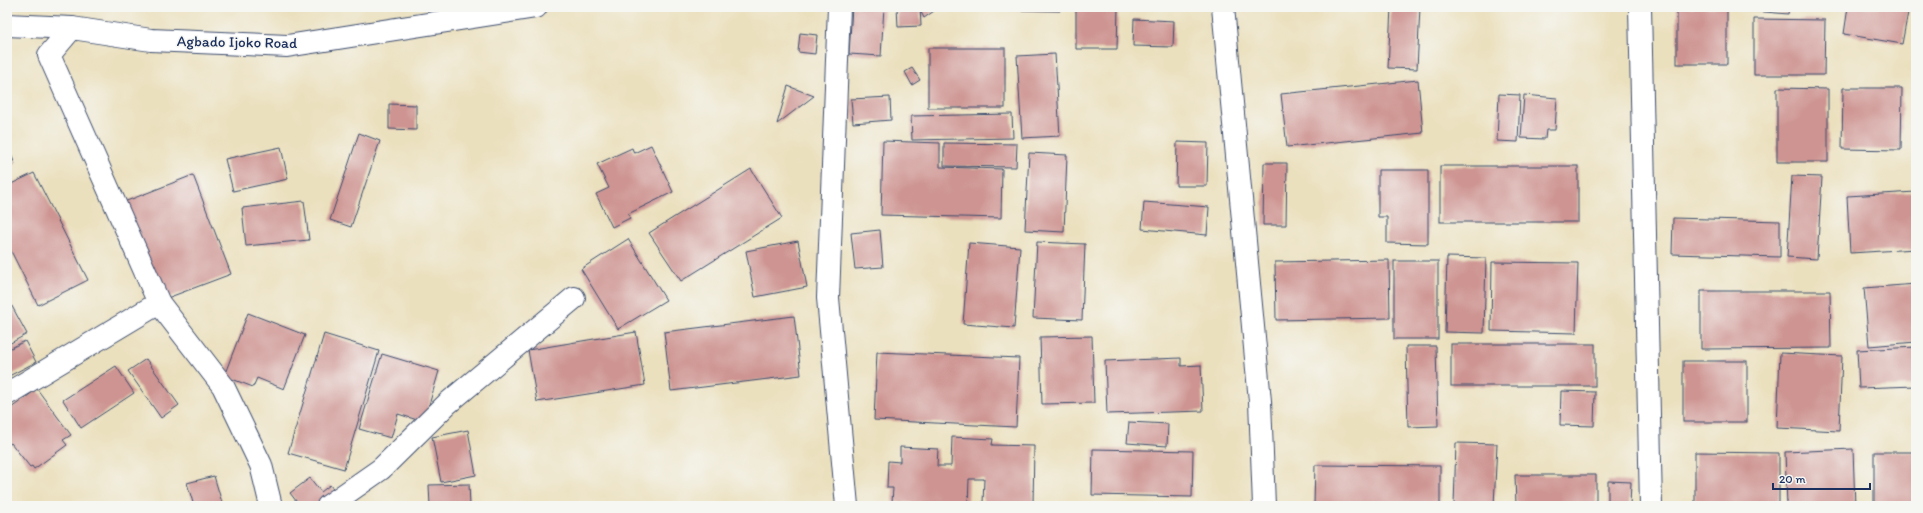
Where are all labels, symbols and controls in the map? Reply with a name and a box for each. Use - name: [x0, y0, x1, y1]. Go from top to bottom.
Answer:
- street label: Agbado Ijoko Road: [177, 32, 297, 52]
- scale bar: [1773, 465, 1870, 491]
- text: 20 m: [1779, 472, 1806, 486]

